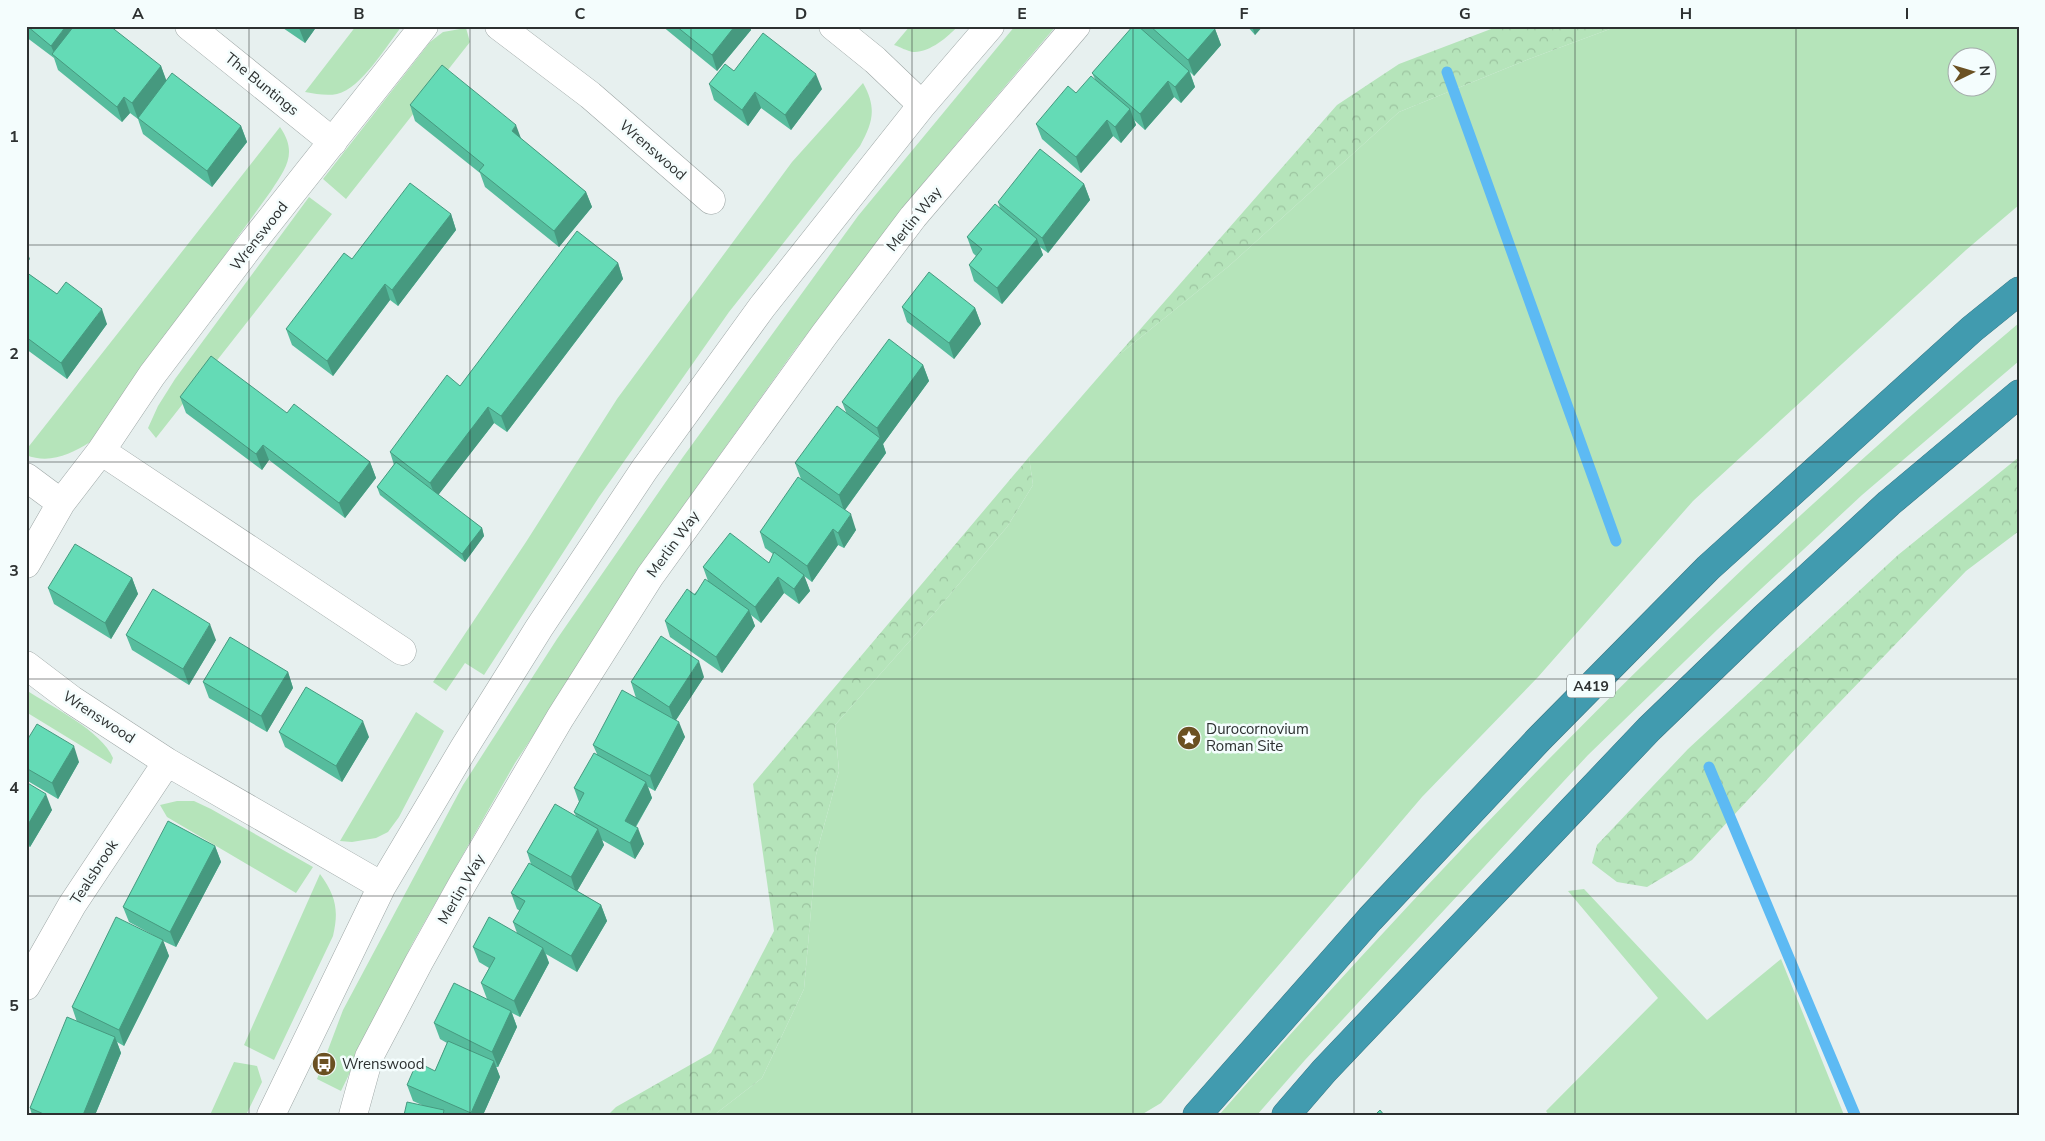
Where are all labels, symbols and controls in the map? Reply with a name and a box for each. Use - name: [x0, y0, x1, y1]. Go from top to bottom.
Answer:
- text: A: [132, 3, 144, 25]
- text: B: [353, 3, 365, 25]
- text: C: [575, 3, 586, 25]
- text: D: [795, 3, 807, 25]
- text: E: [1017, 3, 1027, 25]
- text: F: [1240, 3, 1249, 25]
- text: G: [1459, 3, 1471, 25]
- text: H: [1680, 3, 1692, 25]
- text: I: [1905, 3, 1909, 25]
- street label: The Buntings: [221, 48, 303, 120]
- north arrow: [1948, 48, 1998, 98]
- text: N: [1975, 65, 1994, 77]
- street label: Wrenswood: [615, 115, 691, 185]
- text: 1: [9, 126, 19, 148]
- street label: Merlin Way: [882, 182, 946, 255]
- street label: Wrenswood: [226, 197, 292, 275]
- text: 2: [9, 343, 19, 365]
- street label: Merlin Way: [642, 506, 704, 581]
- text: 3: [9, 560, 19, 582]
- road number: A419: [1567, 674, 1615, 698]
- street label: Wrenswood: [59, 686, 139, 748]
- place label: Durocornovium Roman Site: [1206, 719, 1309, 756]
- place icon: Durocornovium Roman Site: [1176, 725, 1202, 751]
- text: 4: [9, 777, 19, 799]
- street label: Tealsbrook: [66, 835, 123, 908]
- street label: Merlin Way: [433, 850, 489, 928]
- text: 5: [9, 995, 19, 1017]
- bus stop icon: Wrenswood: [311, 1051, 337, 1077]
- place label: Wrenswood: [342, 1054, 424, 1074]

